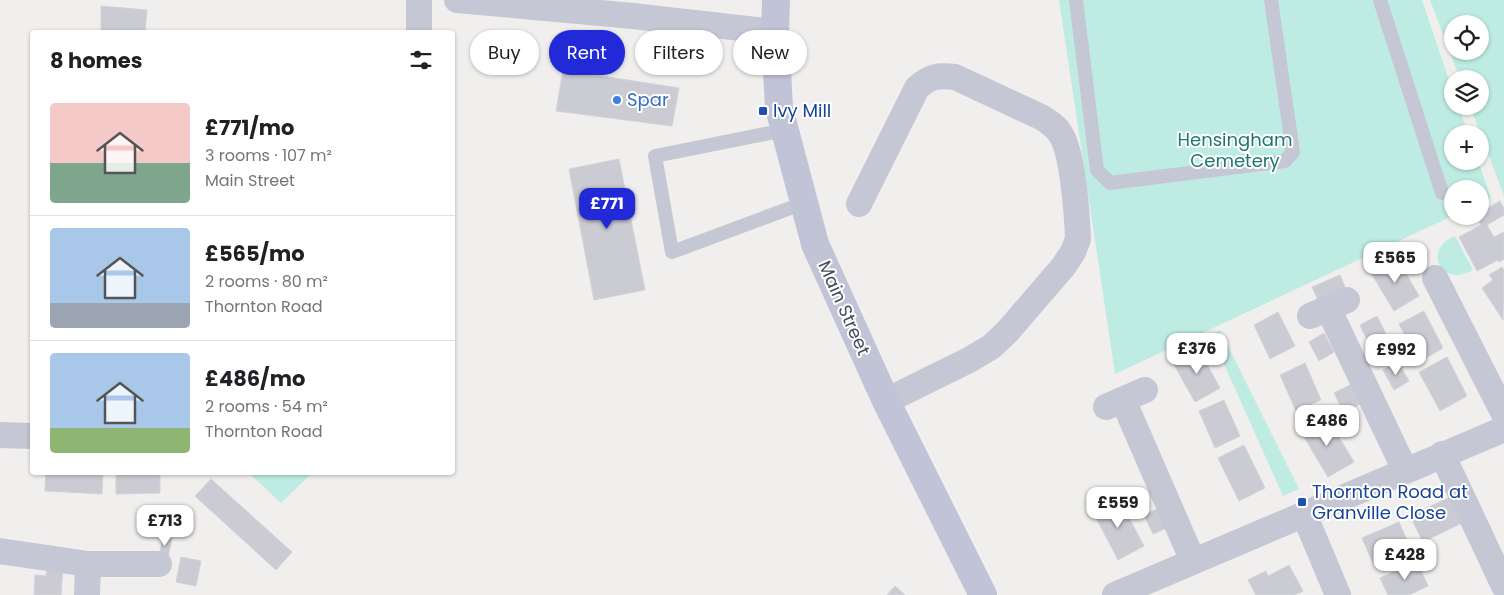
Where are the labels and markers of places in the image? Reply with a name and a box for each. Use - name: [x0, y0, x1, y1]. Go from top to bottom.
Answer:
- place label: Spar: [627, 87, 669, 112]
- marker: Spar: [611, 94, 623, 106]
- place label: Ivy Mill: [773, 98, 831, 123]
- marker: Ivy Mill: [757, 105, 769, 117]
- pin: £771: [577, 188, 637, 230]
- pin: £565: [1365, 242, 1425, 284]
- pin: £376: [1167, 332, 1227, 375]
- pin: £992: [1366, 334, 1426, 376]
- pin: £486: [1297, 404, 1357, 447]
- place label: Thornton Road at Granville Close: [1312, 479, 1468, 525]
- pin: £559: [1088, 486, 1148, 529]
- marker: Thornton Road at Granville Close: [1296, 496, 1308, 508]
- pin: £713: [135, 504, 195, 547]
- pin: £428: [1375, 538, 1435, 581]

